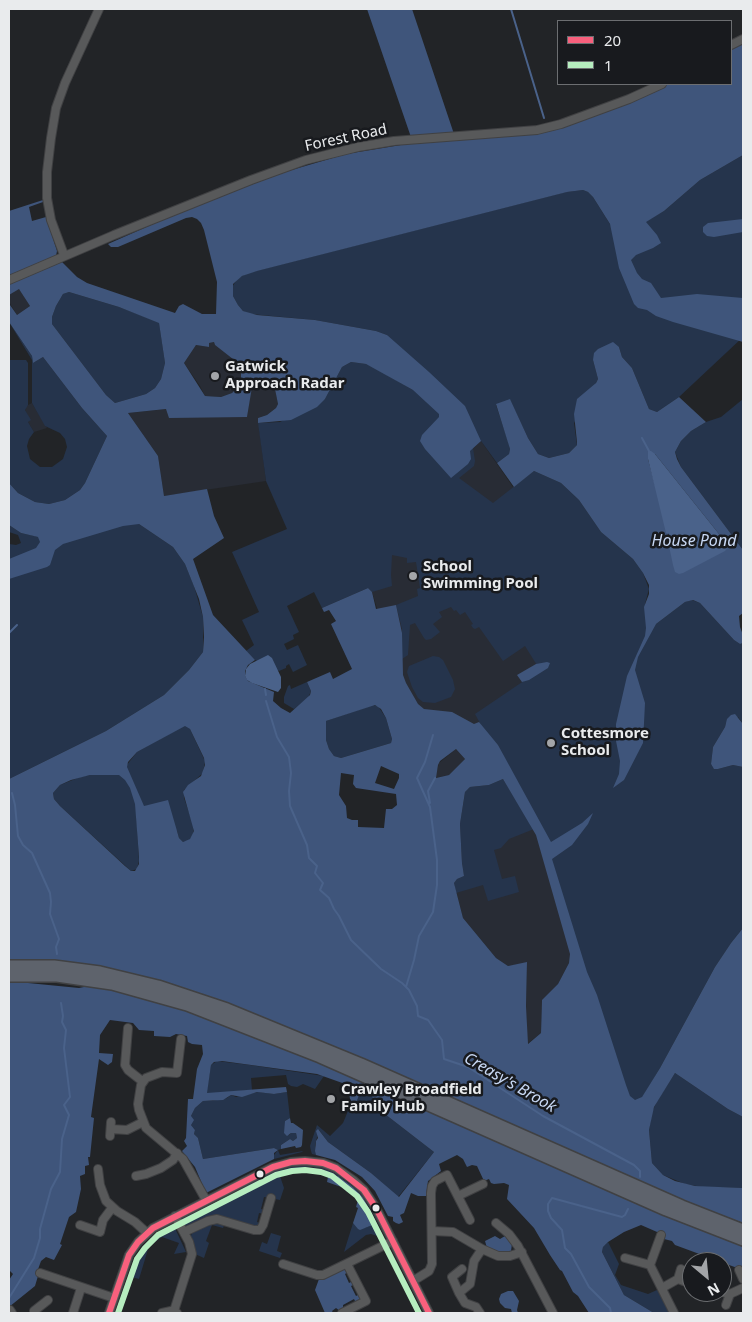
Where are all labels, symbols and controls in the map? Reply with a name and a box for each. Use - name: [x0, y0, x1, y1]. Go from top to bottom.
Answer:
- legend: [557, 20, 732, 85]
- text: 20: [604, 30, 621, 50]
- text: 1: [604, 55, 613, 75]
- street label: Forest Road: [303, 120, 389, 156]
- place label: Gatwick Approach Radar: [225, 358, 344, 393]
- marker: Gatwick Approach Radar: [209, 370, 221, 382]
- water label: House Pond: [652, 531, 736, 551]
- place label: School Swimming Pool: [423, 558, 538, 593]
- marker: School Swimming Pool: [407, 570, 419, 582]
- place label: Cottesmore School: [561, 725, 649, 760]
- marker: Cottesmore School: [545, 737, 557, 749]
- water label: Creasy's Brook: [460, 1049, 560, 1117]
- place label: Crawley Broadfield Family Hub: [341, 1081, 482, 1116]
- marker: Crawley Broadfield Family Hub: [325, 1093, 337, 1105]
- unlabelled marker: [255, 1169, 265, 1179]
- unlabelled marker: [371, 1203, 381, 1213]
- north arrow: [682, 1252, 732, 1302]
- text: N: [704, 1279, 723, 1301]

